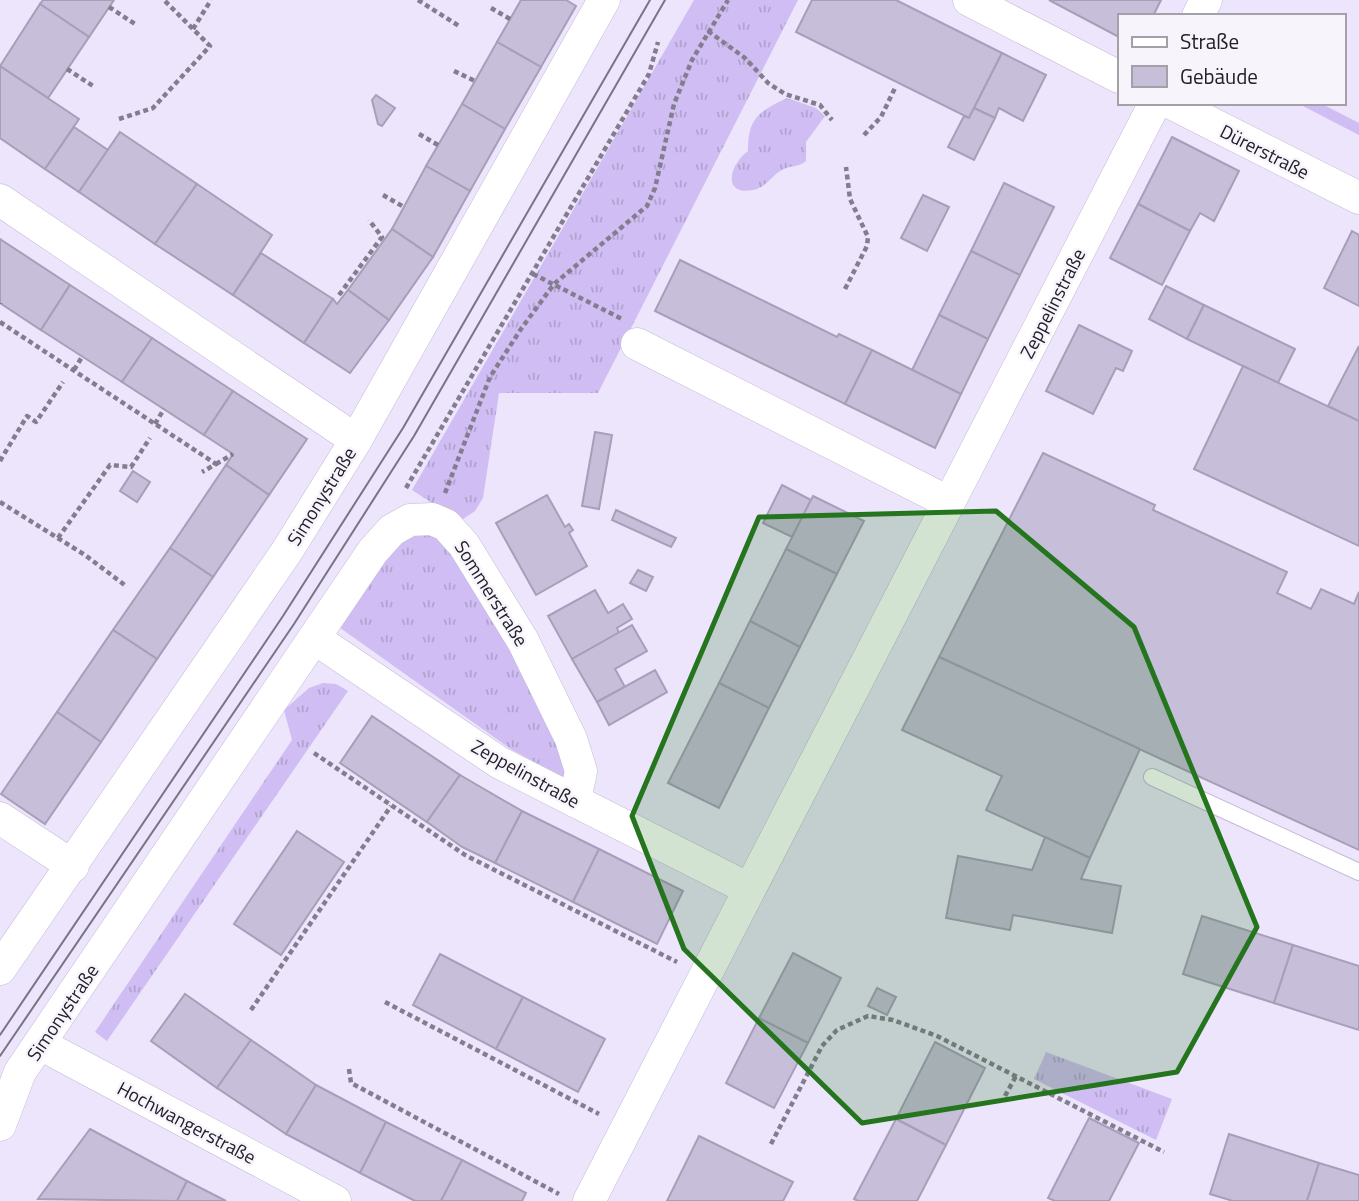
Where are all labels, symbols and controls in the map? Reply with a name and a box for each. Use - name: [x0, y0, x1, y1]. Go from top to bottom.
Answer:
- legend: [1118, 14, 1345, 105]
- text: Straße: [1180, 25, 1239, 57]
- text: Gebäude: [1180, 60, 1258, 92]
- street label: Dürerstraße: [1215, 116, 1315, 186]
- street label: Zeppelinstraße: [1012, 243, 1092, 363]
- street label: Simonystraße: [279, 441, 363, 551]
- street label: Sommerstraße: [448, 534, 536, 652]
- street label: Zeppelinstraße: [466, 731, 586, 815]
- street label: Simonystraße: [19, 958, 105, 1066]
- street label: Hochwangerstraße: [113, 1073, 261, 1171]

